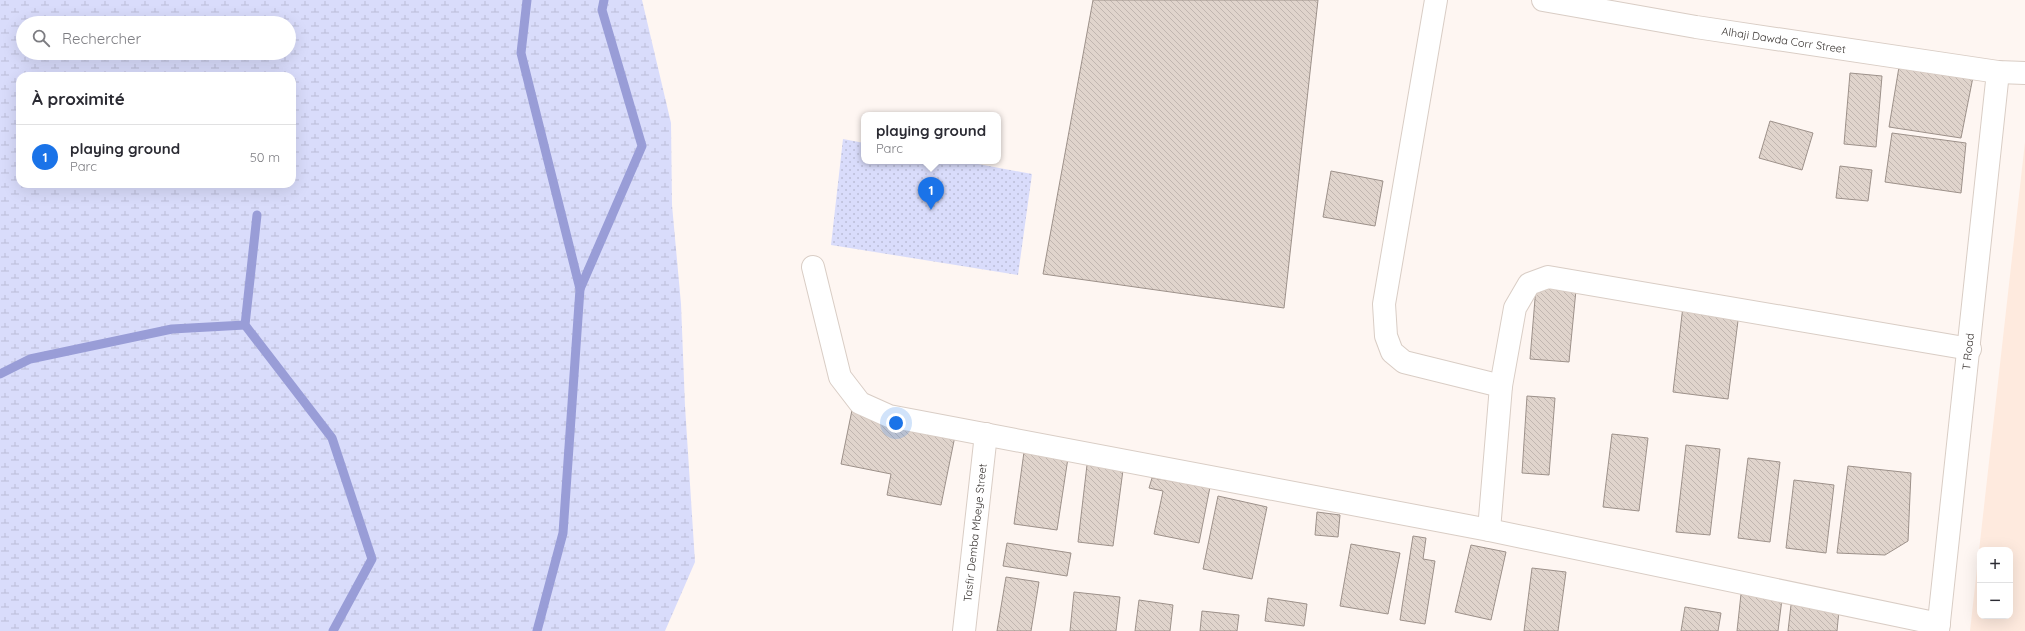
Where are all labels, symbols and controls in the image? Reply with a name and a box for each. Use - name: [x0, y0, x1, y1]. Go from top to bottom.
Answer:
- search box: [16, 16, 296, 60]
- street label: Alhaji Dawda Corr Street: [1721, 24, 1847, 56]
- icon: search: [30, 27, 52, 49]
- text: Rechercher: [62, 29, 141, 48]
- text: À proximité: [32, 88, 125, 109]
- popup: [861, 112, 1001, 164]
- text: playing ground: [876, 121, 986, 140]
- text: playing ground: [70, 139, 180, 158]
- text: Parc: [876, 140, 903, 156]
- text: 1: [42, 149, 48, 165]
- text: 50 m: [250, 149, 280, 165]
- text: Parc: [70, 158, 97, 174]
- pin: 1: [918, 177, 944, 210]
- street label: T Road: [1959, 332, 1977, 371]
- your location: [886, 413, 906, 433]
- street label: Tasfir Demba Mbeye Street: [960, 462, 990, 602]
- map controls: [1977, 547, 2013, 619]
- button: +: [1977, 547, 2013, 583]
- button: −: [1977, 583, 2013, 619]

